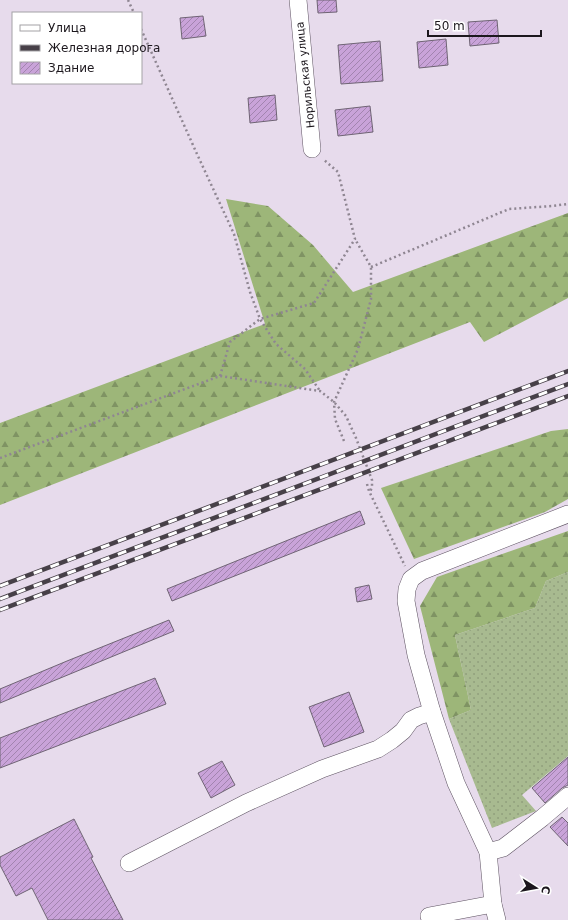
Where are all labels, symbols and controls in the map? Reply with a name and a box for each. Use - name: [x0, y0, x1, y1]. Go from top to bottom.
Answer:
- legend: [12, 12, 142, 84]
- scale bar: [428, 12, 541, 38]
- text: 50 m: [434, 19, 465, 33]
- text: Улица: [48, 21, 86, 35]
- street label: Норильская улица: [293, 21, 318, 129]
- text: Железная дорога: [48, 41, 160, 55]
- text: Здание: [48, 61, 94, 75]
- north arrow: [516, 868, 556, 908]
- text: С: [538, 885, 552, 895]

